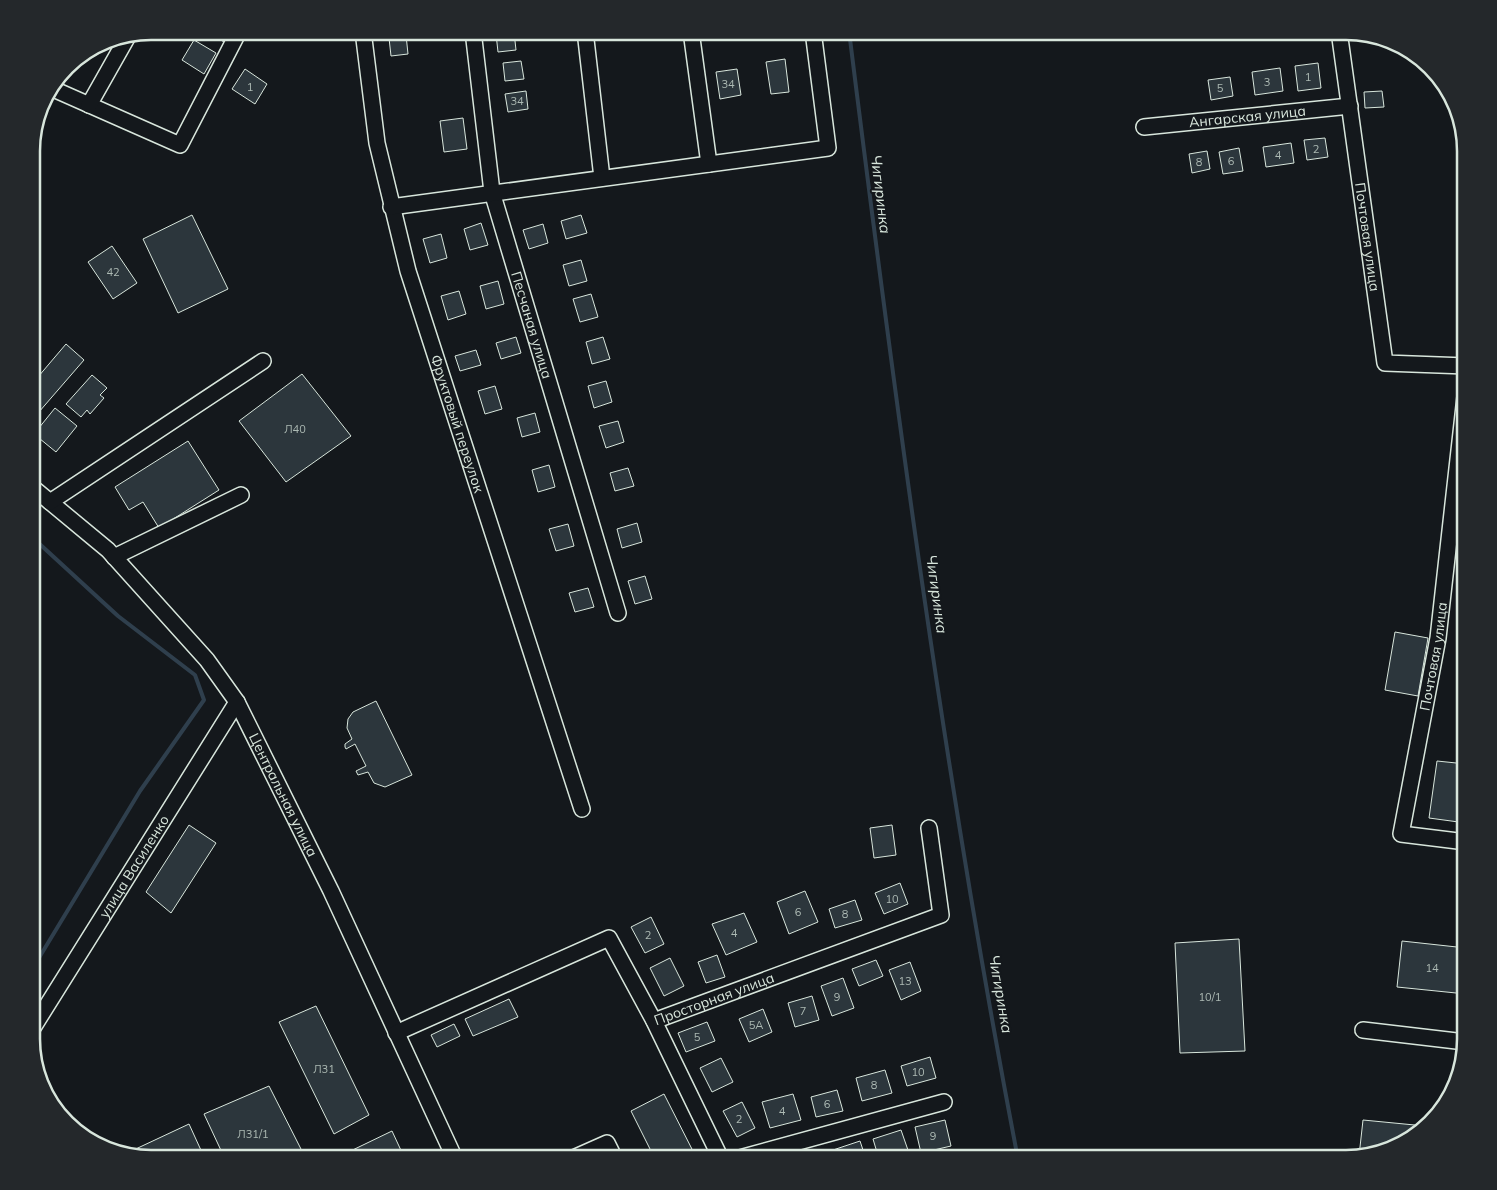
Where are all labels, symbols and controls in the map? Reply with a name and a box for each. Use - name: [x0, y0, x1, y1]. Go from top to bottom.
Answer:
- house number: 1: [1305, 70, 1311, 84]
- house number: 3: [1264, 75, 1270, 89]
- house number: 34: [721, 77, 735, 91]
- house number: 1: [247, 80, 253, 94]
- house number: 5: [1217, 81, 1224, 95]
- house number: 34: [510, 94, 524, 108]
- street label: Ангарская улица: [1188, 102, 1307, 131]
- house number: 2: [1313, 142, 1320, 156]
- house number: 4: [1275, 148, 1282, 162]
- water label: Чигиринка: [867, 154, 895, 234]
- house number: 6: [1228, 154, 1235, 168]
- house number: 8: [1196, 155, 1203, 169]
- street label: Почтовая улица: [1351, 181, 1384, 293]
- house number: 42: [106, 265, 120, 279]
- street label: Песчаная улица: [507, 269, 556, 381]
- street label: Фруктовый переулок: [427, 352, 488, 495]
- house number: Л40: [284, 422, 306, 436]
- water label: Чигиринка: [922, 553, 952, 635]
- street label: Почтовая улица: [1415, 601, 1451, 712]
- street label: Центральная улица: [245, 730, 321, 860]
- street label: улица Василенко: [95, 812, 173, 921]
- house number: 10: [885, 892, 899, 906]
- house number: 6: [795, 905, 802, 919]
- house number: 8: [842, 907, 849, 921]
- house number: 4: [731, 926, 738, 940]
- house number: 2: [645, 928, 652, 942]
- water label: Чигиринка: [985, 953, 1017, 1035]
- house number: 14: [1425, 961, 1439, 975]
- street label: Просторная улица: [652, 968, 777, 1029]
- house number: 13: [898, 974, 912, 988]
- house number: 9: [834, 990, 840, 1004]
- house number: 10/1: [1199, 990, 1221, 1004]
- house number: 7: [800, 1004, 806, 1018]
- house number: 5А: [749, 1018, 763, 1032]
- house number: 5: [694, 1030, 701, 1044]
- house number: Л31: [313, 1062, 335, 1076]
- house number: 10: [911, 1065, 925, 1079]
- house number: 8: [871, 1078, 878, 1092]
- house number: 6: [824, 1097, 831, 1111]
- house number: 4: [779, 1104, 786, 1118]
- house number: 2: [736, 1112, 743, 1126]
- house number: Л31/1: [237, 1127, 269, 1141]
- house number: 9: [930, 1129, 936, 1143]

